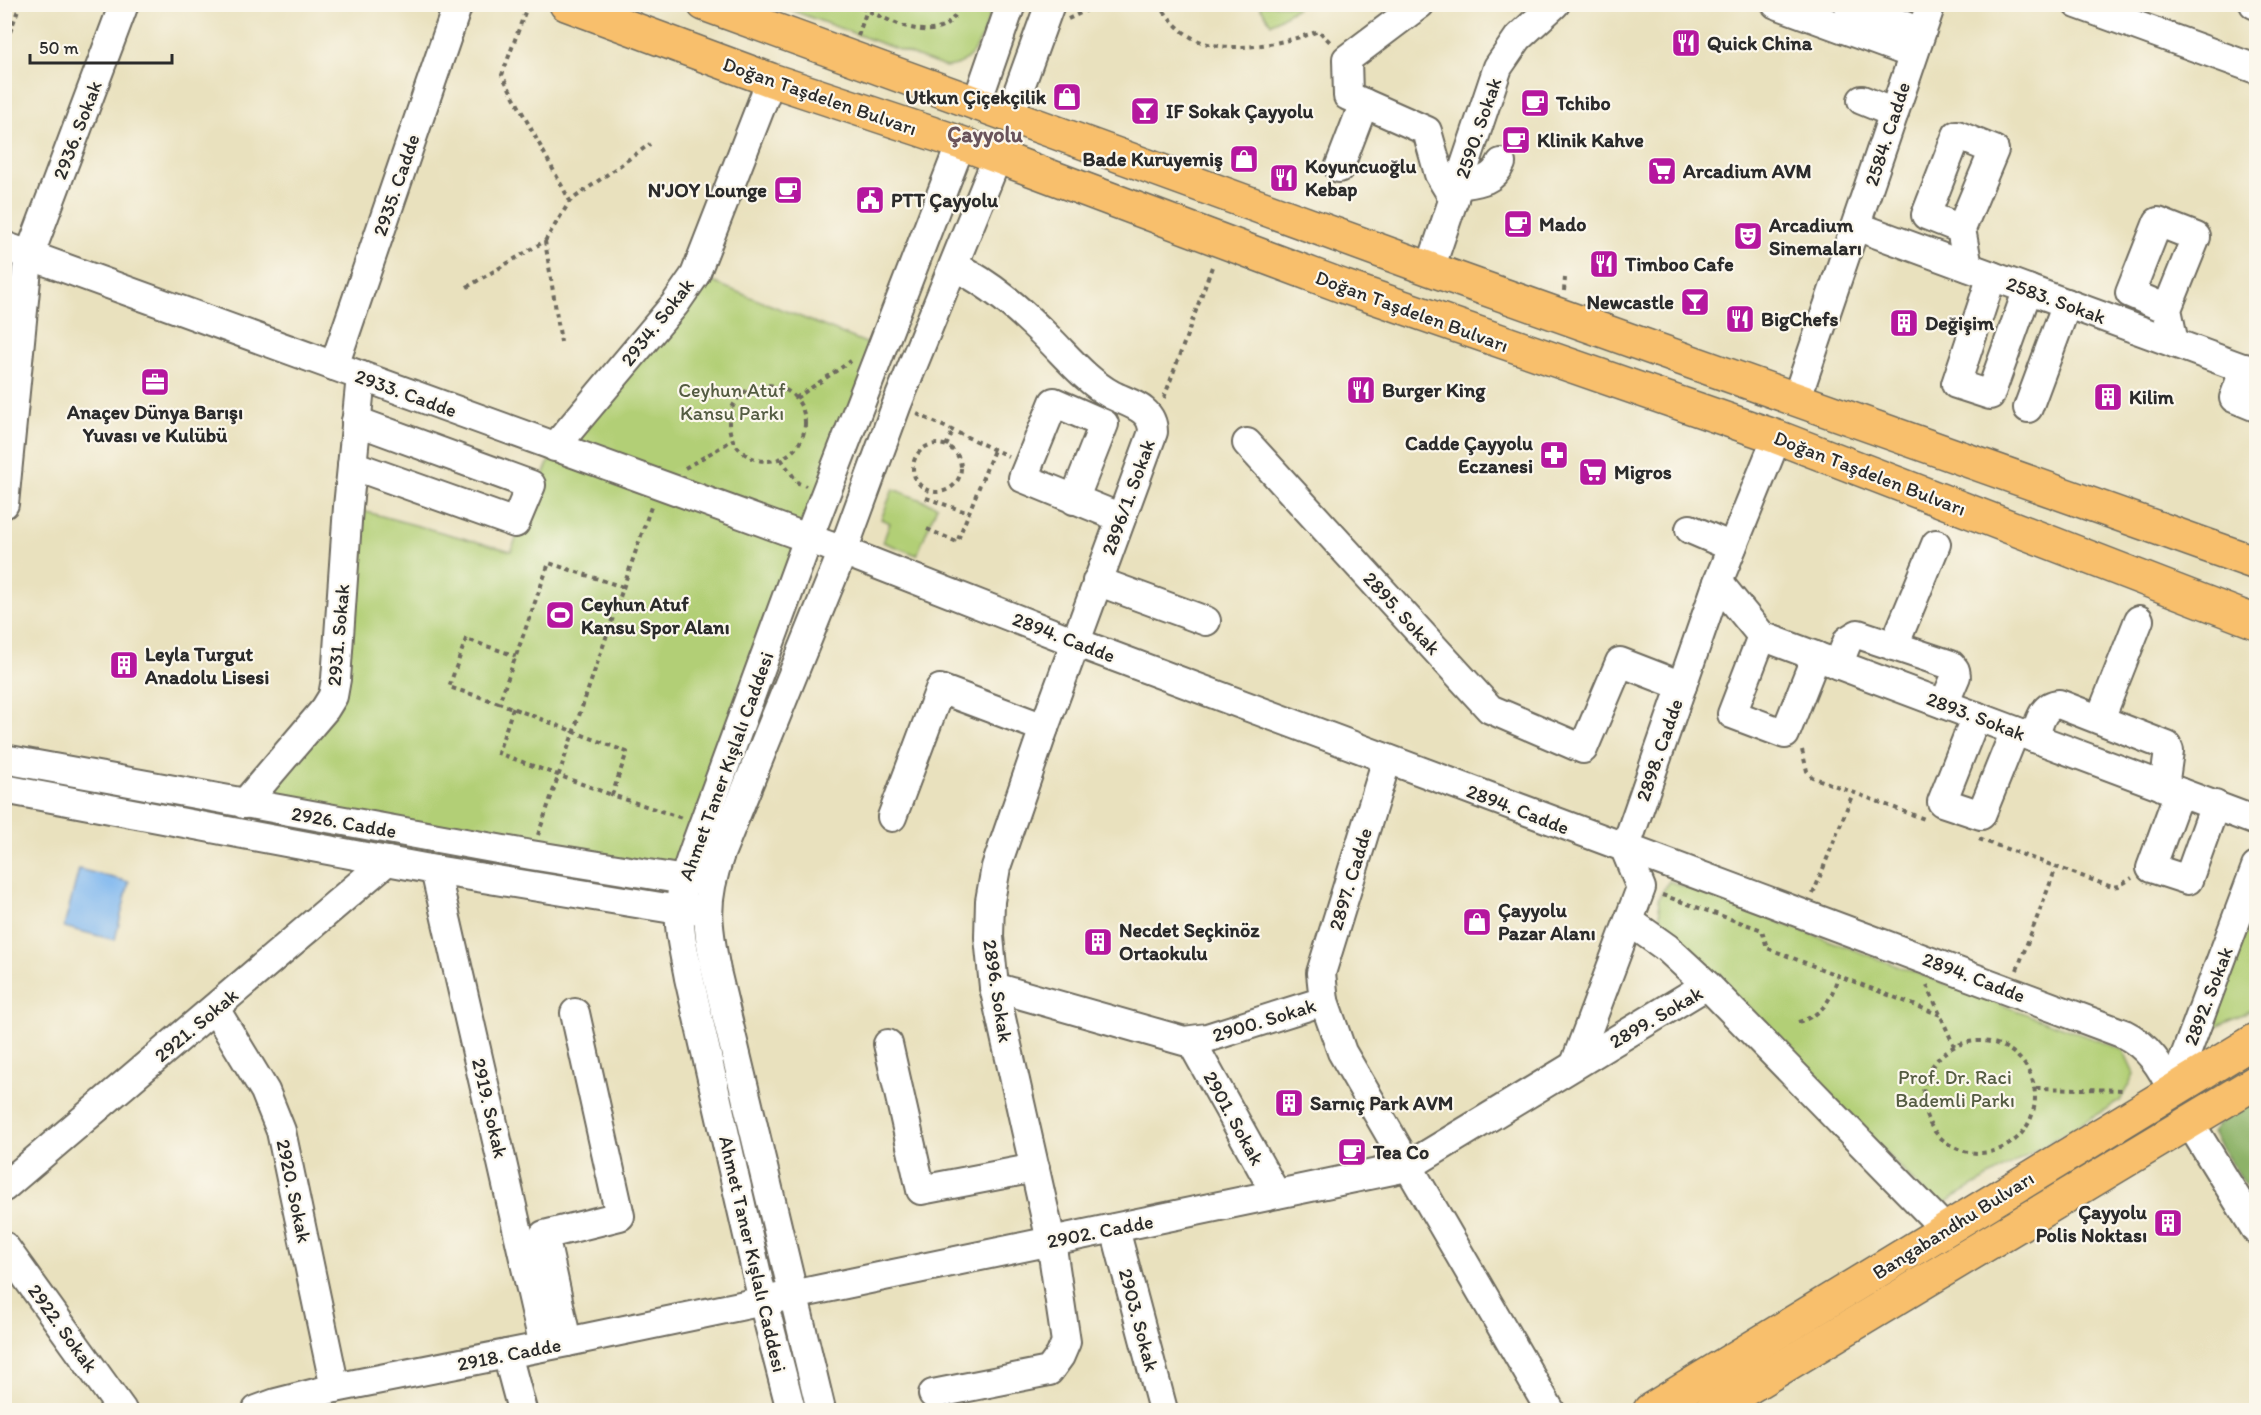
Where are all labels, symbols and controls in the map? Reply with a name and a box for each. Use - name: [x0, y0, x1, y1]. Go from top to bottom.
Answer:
- scale bar: [30, 27, 172, 65]
- restaurant icon: Quick China: [1670, 27, 1702, 59]
- place label: Quick China: [1707, 31, 1813, 55]
- text: 50 m: [39, 37, 79, 59]
- street label: Doğan Taşdelen Bulvarı: [720, 52, 920, 140]
- street label: 2590. Sokak: [1450, 74, 1506, 182]
- street label: 2936. Sokak: [47, 77, 107, 183]
- street label: 2584. Cadde: [1859, 79, 1915, 189]
- shop icon: Utkun Çiçekçilik: [1051, 81, 1083, 113]
- place label: Utkun Çiçekçilik: [905, 85, 1047, 110]
- cafe icon: Tchibo: [1519, 87, 1551, 119]
- place label: Tchibo: [1555, 91, 1611, 115]
- bar icon: IF Sokak Çayyolu: [1129, 95, 1161, 127]
- place label: IF Sokak Çayyolu: [1166, 99, 1314, 124]
- district label: Çayyolu: [947, 121, 1024, 148]
- cafe icon: Klinik Kahve: [1500, 124, 1532, 156]
- place label: Klinik Kahve: [1537, 128, 1644, 152]
- street label: 2935. Cadde: [367, 131, 425, 239]
- shop icon: Bade Kuruyemiş: [1228, 143, 1260, 175]
- place label: Bade Kuruyemiş: [1083, 147, 1223, 172]
- place label: Koyuncuoğlu Kebap: [1305, 154, 1417, 202]
- supermarket icon: Arcadium AVM: [1646, 155, 1678, 187]
- place label: Arcadium AVM: [1682, 159, 1812, 183]
- restaurant icon: Koyuncuoğlu Kebap: [1268, 162, 1300, 194]
- cafe icon: N'JOY Lounge: [772, 174, 804, 206]
- place label: N'JOY Lounge: [648, 178, 767, 203]
- public building icon: PTT Çayyolu: [854, 184, 886, 216]
- place label: PTT Çayyolu: [891, 188, 999, 213]
- cafe icon: Mado: [1502, 208, 1534, 240]
- place label: Mado: [1539, 212, 1586, 236]
- place label: Arcadium Sinemaları: [1768, 213, 1862, 260]
- theatre icon: Arcadium Sinemaları: [1732, 220, 1764, 252]
- restaurant icon: Timboo Cafe: [1588, 248, 1620, 280]
- place label: Timboo Cafe: [1624, 252, 1734, 276]
- street label: Doğan Taşdelen Bulvarı: [1312, 265, 1512, 357]
- street label: 2583. Sokak: [2003, 271, 2109, 329]
- street label: 2934. Sokak: [615, 273, 699, 371]
- bar icon: Newcastle: [1679, 286, 1711, 318]
- place label: Newcastle: [1587, 290, 1674, 314]
- restaurant icon: BigChefs: [1724, 303, 1756, 335]
- place label: BigChefs: [1761, 307, 1838, 332]
- building icon: Değişim: [1888, 307, 1920, 339]
- place label: Değişim: [1925, 311, 1994, 336]
- street label: 2933. Cadde: [352, 363, 460, 423]
- office icon: Anaçev Dünya Barışı Yuvası ve Kulübü: [139, 366, 171, 398]
- restaurant icon: Burger King: [1345, 374, 1377, 406]
- park label: Ceyhun Atuf Kansu Parkı: [678, 378, 786, 425]
- place label: Burger King: [1382, 378, 1486, 403]
- building icon: Kilim: [2092, 381, 2124, 413]
- place label: Kilim: [2129, 385, 2175, 409]
- place label: Anaçev Dünya Barışı Yuvası ve Kulübü: [66, 400, 243, 447]
- street label: Doğan Taşdelen Bulvarı: [1771, 425, 1969, 521]
- place label: Cadde Çayyolu Eczanesi: [1405, 431, 1533, 478]
- street label: 2896/1. Sokak: [1096, 436, 1160, 558]
- pharmacy icon: Cadde Çayyolu Eczanesi: [1538, 439, 1570, 471]
- supermarket icon: Migros: [1577, 456, 1609, 488]
- place label: Migros: [1614, 460, 1672, 485]
- street label: 2895. Sokak: [1358, 566, 1446, 660]
- street label: 2931. Sokak: [322, 583, 354, 687]
- place label: Ceyhun Atuf Kansu Spor Alanı: [581, 592, 730, 640]
- sports icon: Ceyhun Atuf Kansu Spor Alanı: [544, 599, 576, 631]
- street label: 2894. Cadde: [1009, 606, 1119, 668]
- place label: Leyla Turgut Anadolu Lisesi: [144, 642, 269, 689]
- street label: Ahmet Taner Kışlalı Caddesi: [673, 648, 779, 884]
- building icon: Leyla Turgut Anadolu Lisesi: [108, 649, 140, 681]
- street label: 2893. Sokak: [1923, 686, 2029, 746]
- street label: 2898. Cadde: [1630, 696, 1688, 804]
- street label: 2894. Cadde: [1463, 778, 1573, 840]
- street label: 2926. Cadde: [290, 801, 398, 843]
- street label: 2897. Cadde: [1323, 825, 1377, 933]
- place label: Çayyolu Pazar Alanı: [1498, 898, 1596, 945]
- shop icon: Çayyolu Pazar Alanı: [1461, 906, 1493, 938]
- place label: Necdet Seçkinöz Ortaokulu: [1119, 918, 1260, 965]
- building icon: Necdet Seçkinöz Ortaokulu: [1082, 926, 1114, 958]
- street label: 2896. Sokak: [978, 938, 1018, 1044]
- street label: 2892. Sokak: [2178, 943, 2238, 1049]
- street label: 2894. Cadde: [1919, 946, 2029, 1008]
- street label: 2899. Sokak: [1605, 981, 1707, 1053]
- street label: 2921. Sokak: [149, 983, 243, 1067]
- street label: 2900. Sokak: [1209, 993, 1319, 1047]
- street label: 2919. Sokak: [467, 1056, 513, 1160]
- park label: Prof. Dr. Raci Bademli Parkı: [1895, 1065, 2015, 1112]
- street label: 2901. Sokak: [1198, 1067, 1270, 1169]
- building icon: Sarnıç Park AVM: [1273, 1087, 1305, 1119]
- place label: Sarnıç Park AVM: [1310, 1091, 1453, 1116]
- street label: Ahmet Taner Kışlalı Caddesi: [714, 1134, 792, 1374]
- cafe icon: Tea Co: [1336, 1136, 1368, 1168]
- street label: 2920. Sokak: [271, 1137, 317, 1245]
- place label: Tea Co: [1372, 1140, 1429, 1164]
- street label: Bangabandhu Bulvarı: [1868, 1166, 2038, 1284]
- place label: Çayyolu Polis Noktası: [2036, 1200, 2148, 1247]
- building icon: Çayyolu Polis Noktası: [2152, 1207, 2184, 1239]
- street label: 2902. Cadde: [1045, 1209, 1155, 1253]
- street label: 2903. Sokak: [1114, 1266, 1164, 1374]
- street label: 2922. Sokak: [23, 1279, 103, 1377]
- street label: 2918. Cadde: [455, 1332, 563, 1376]

